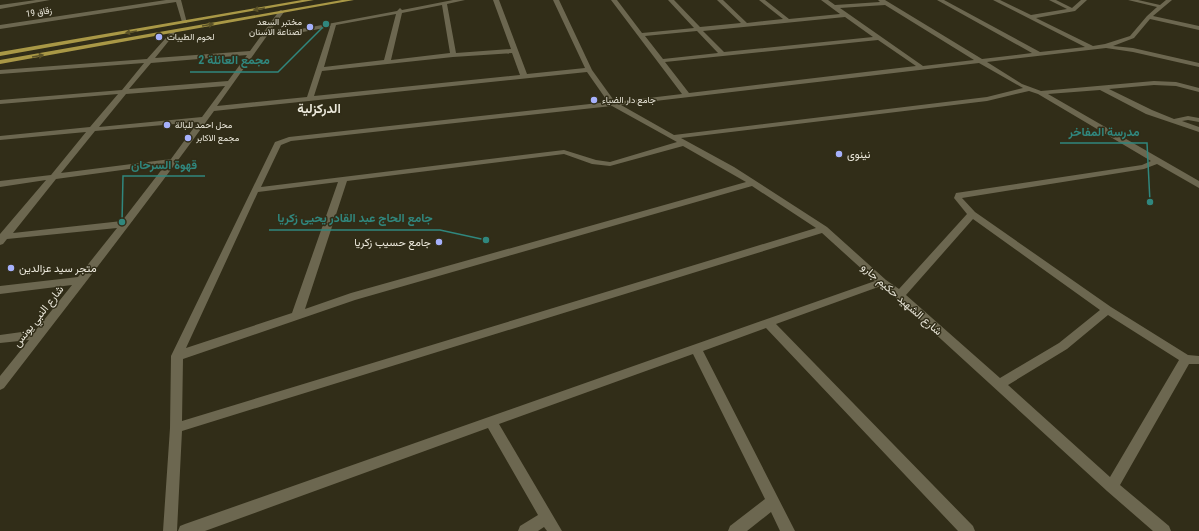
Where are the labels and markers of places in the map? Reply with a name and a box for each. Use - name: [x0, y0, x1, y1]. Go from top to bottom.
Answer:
- place label: مختبر السعد لصناعة الاسنان: [249, 17, 302, 37]
- marker: مختبر السعد لصناعة الاسنان: [305, 22, 315, 32]
- marker: لحوم الطيبات: [154, 32, 164, 42]
- place label: لحوم الطيبات: [167, 32, 215, 43]
- callout: مجمع العائلة 2: [190, 48, 278, 72]
- marker: جامع دار الضياء: [589, 95, 599, 105]
- place label: جامع دار الضياء: [602, 95, 656, 106]
- callout: مدرسة المفاخر: [1060, 119, 1147, 143]
- marker: محل احمد للبالة: [162, 120, 172, 130]
- place label: محل احمد للبالة: [175, 120, 233, 130]
- marker: مجمع الاكابر: [183, 133, 193, 143]
- place label: مجمع الاكابر: [195, 133, 239, 144]
- place label: نينوى: [847, 148, 871, 161]
- marker: نينوى: [834, 149, 844, 159]
- callout: قهوة السرحان: [123, 152, 205, 176]
- callout: جامع الحاج عبد القادر يحيى زكريا: [269, 206, 440, 230]
- place label: جامع حسيب زكريا: [354, 236, 431, 250]
- marker: جامع حسيب زكريا: [434, 237, 444, 247]
- place label: متجر سيد عزالدين: [19, 262, 97, 275]
- marker: متجر سيد عزالدين: [6, 263, 16, 273]

